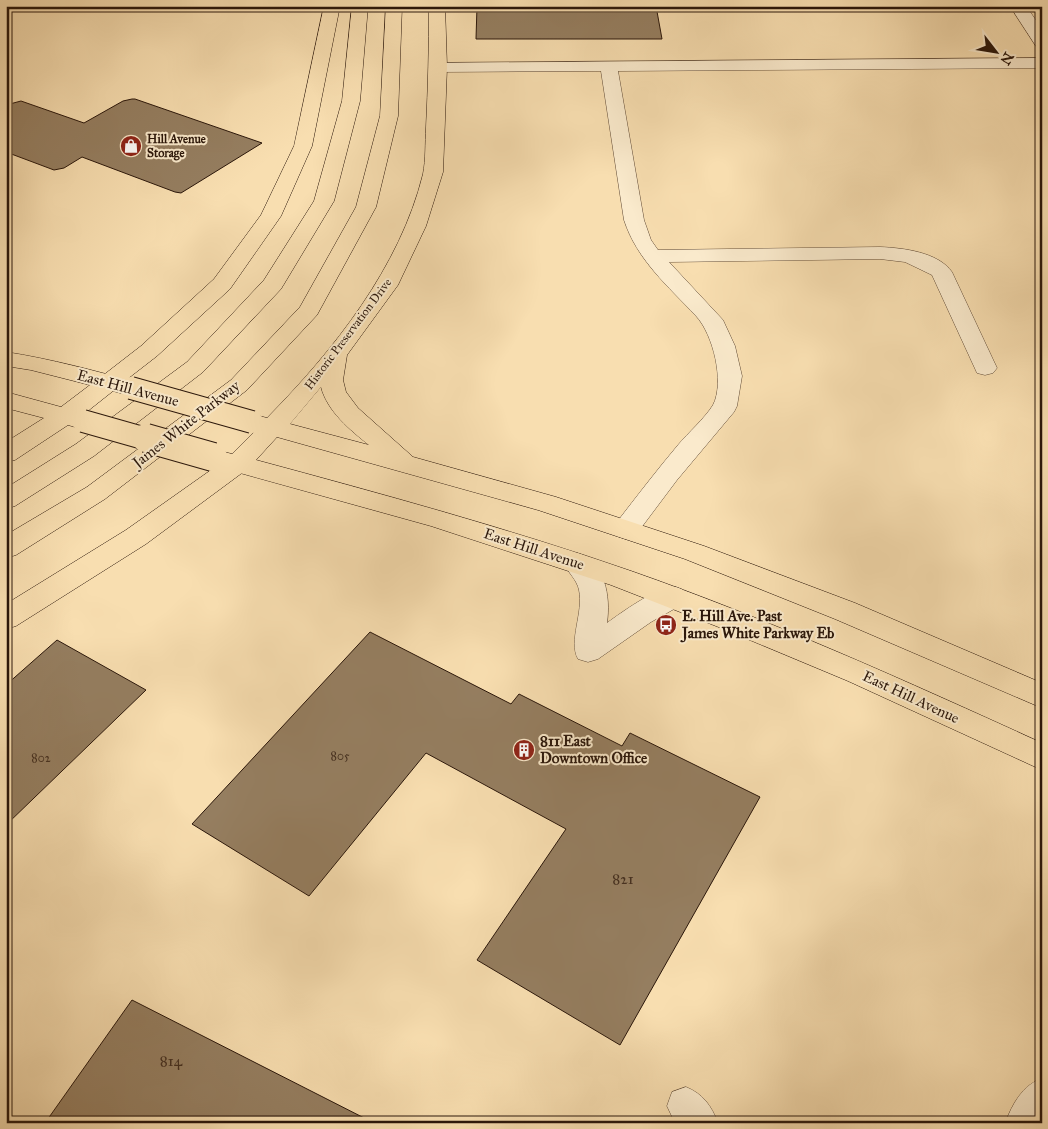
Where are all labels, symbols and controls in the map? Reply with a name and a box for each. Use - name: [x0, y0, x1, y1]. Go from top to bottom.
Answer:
- north arrow: [970, 28, 1020, 78]
- text: N: [996, 49, 1017, 68]
- place label: Hill Avenue Storage: [147, 132, 206, 161]
- shop icon: Hill Avenue Storage: [119, 134, 143, 158]
- street label: Historic Preservation Drive: [302, 276, 394, 392]
- street label: East Hill Avenue: [75, 366, 181, 410]
- street label: James White Parkway: [127, 376, 245, 473]
- street label: East Hill Avenue: [481, 524, 587, 574]
- place label: E. Hill Ave. Past James White Parkway Eb: [680, 607, 835, 643]
- bus stop icon: E. Hill Ave. Past James White Parkway Eb: [654, 613, 678, 637]
- street label: East Hill Avenue: [860, 667, 962, 727]
- place label: 811 East Downtown Office: [540, 732, 648, 767]
- building icon: 811 East Downtown Office: [512, 738, 536, 762]
- house number: 805: [331, 749, 350, 763]
- house number: 802: [31, 751, 51, 765]
- house number: 821: [612, 870, 634, 888]
- house number: 814: [160, 1052, 183, 1070]

